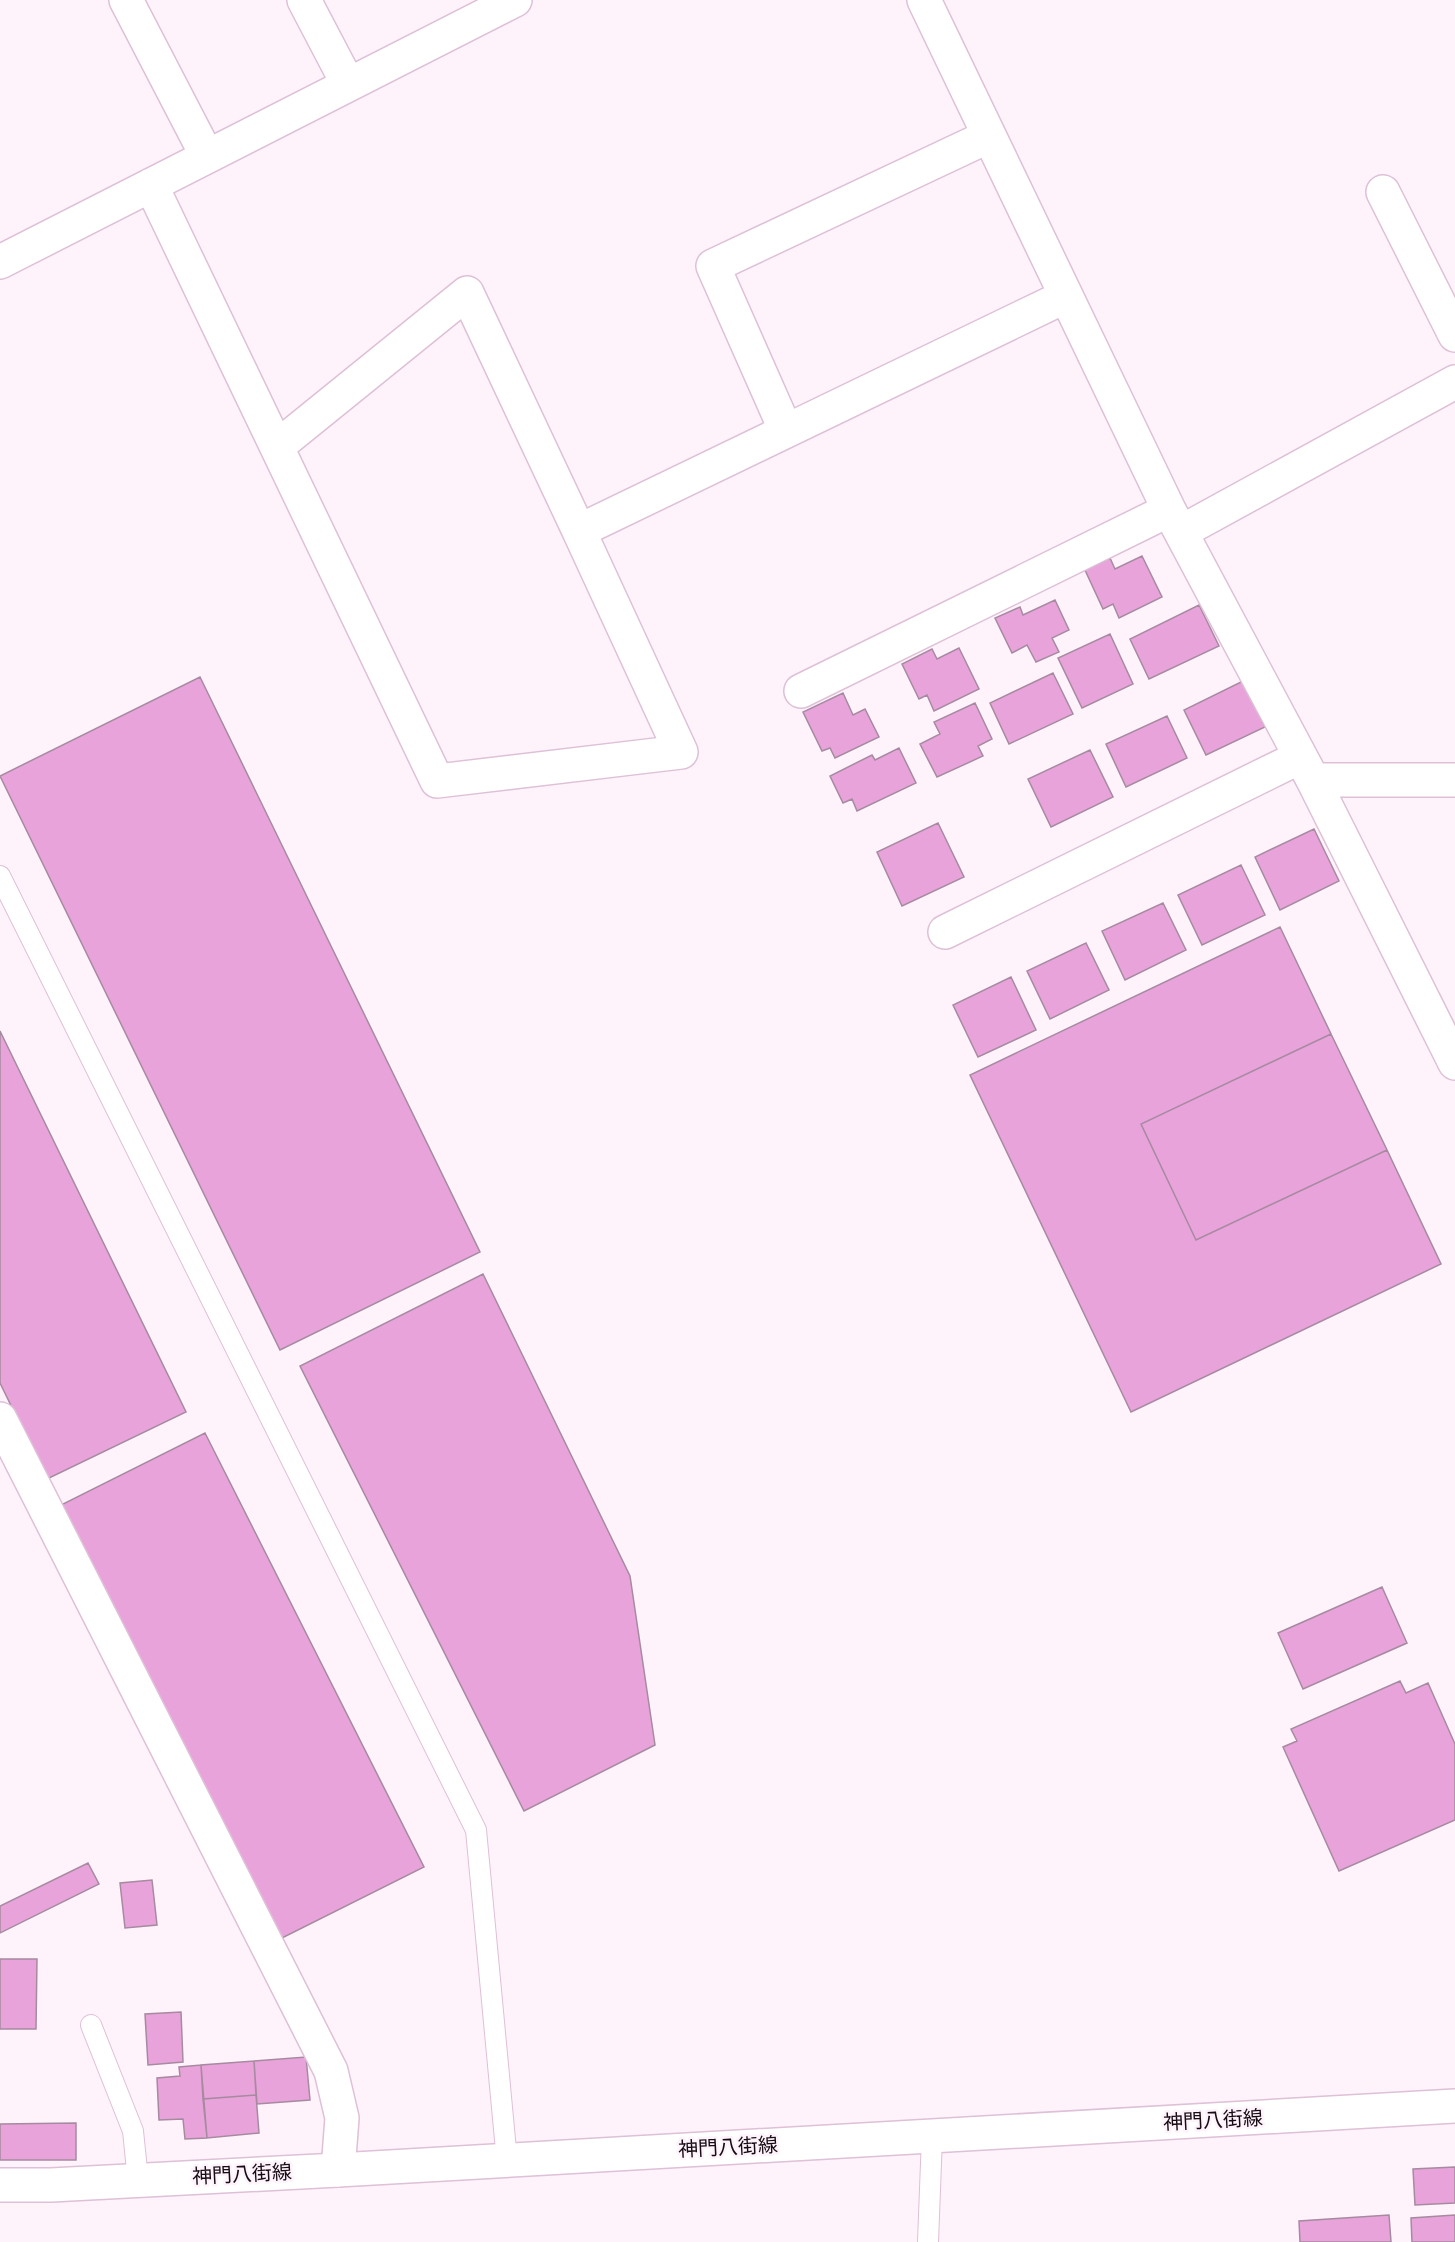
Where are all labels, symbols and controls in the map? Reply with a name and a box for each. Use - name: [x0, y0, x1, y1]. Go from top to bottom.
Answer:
- street label: 神門八街線: [1162, 2106, 1264, 2136]
- street label: 神門八街線: [677, 2133, 779, 2163]
- street label: 神門八街線: [191, 2160, 293, 2190]

